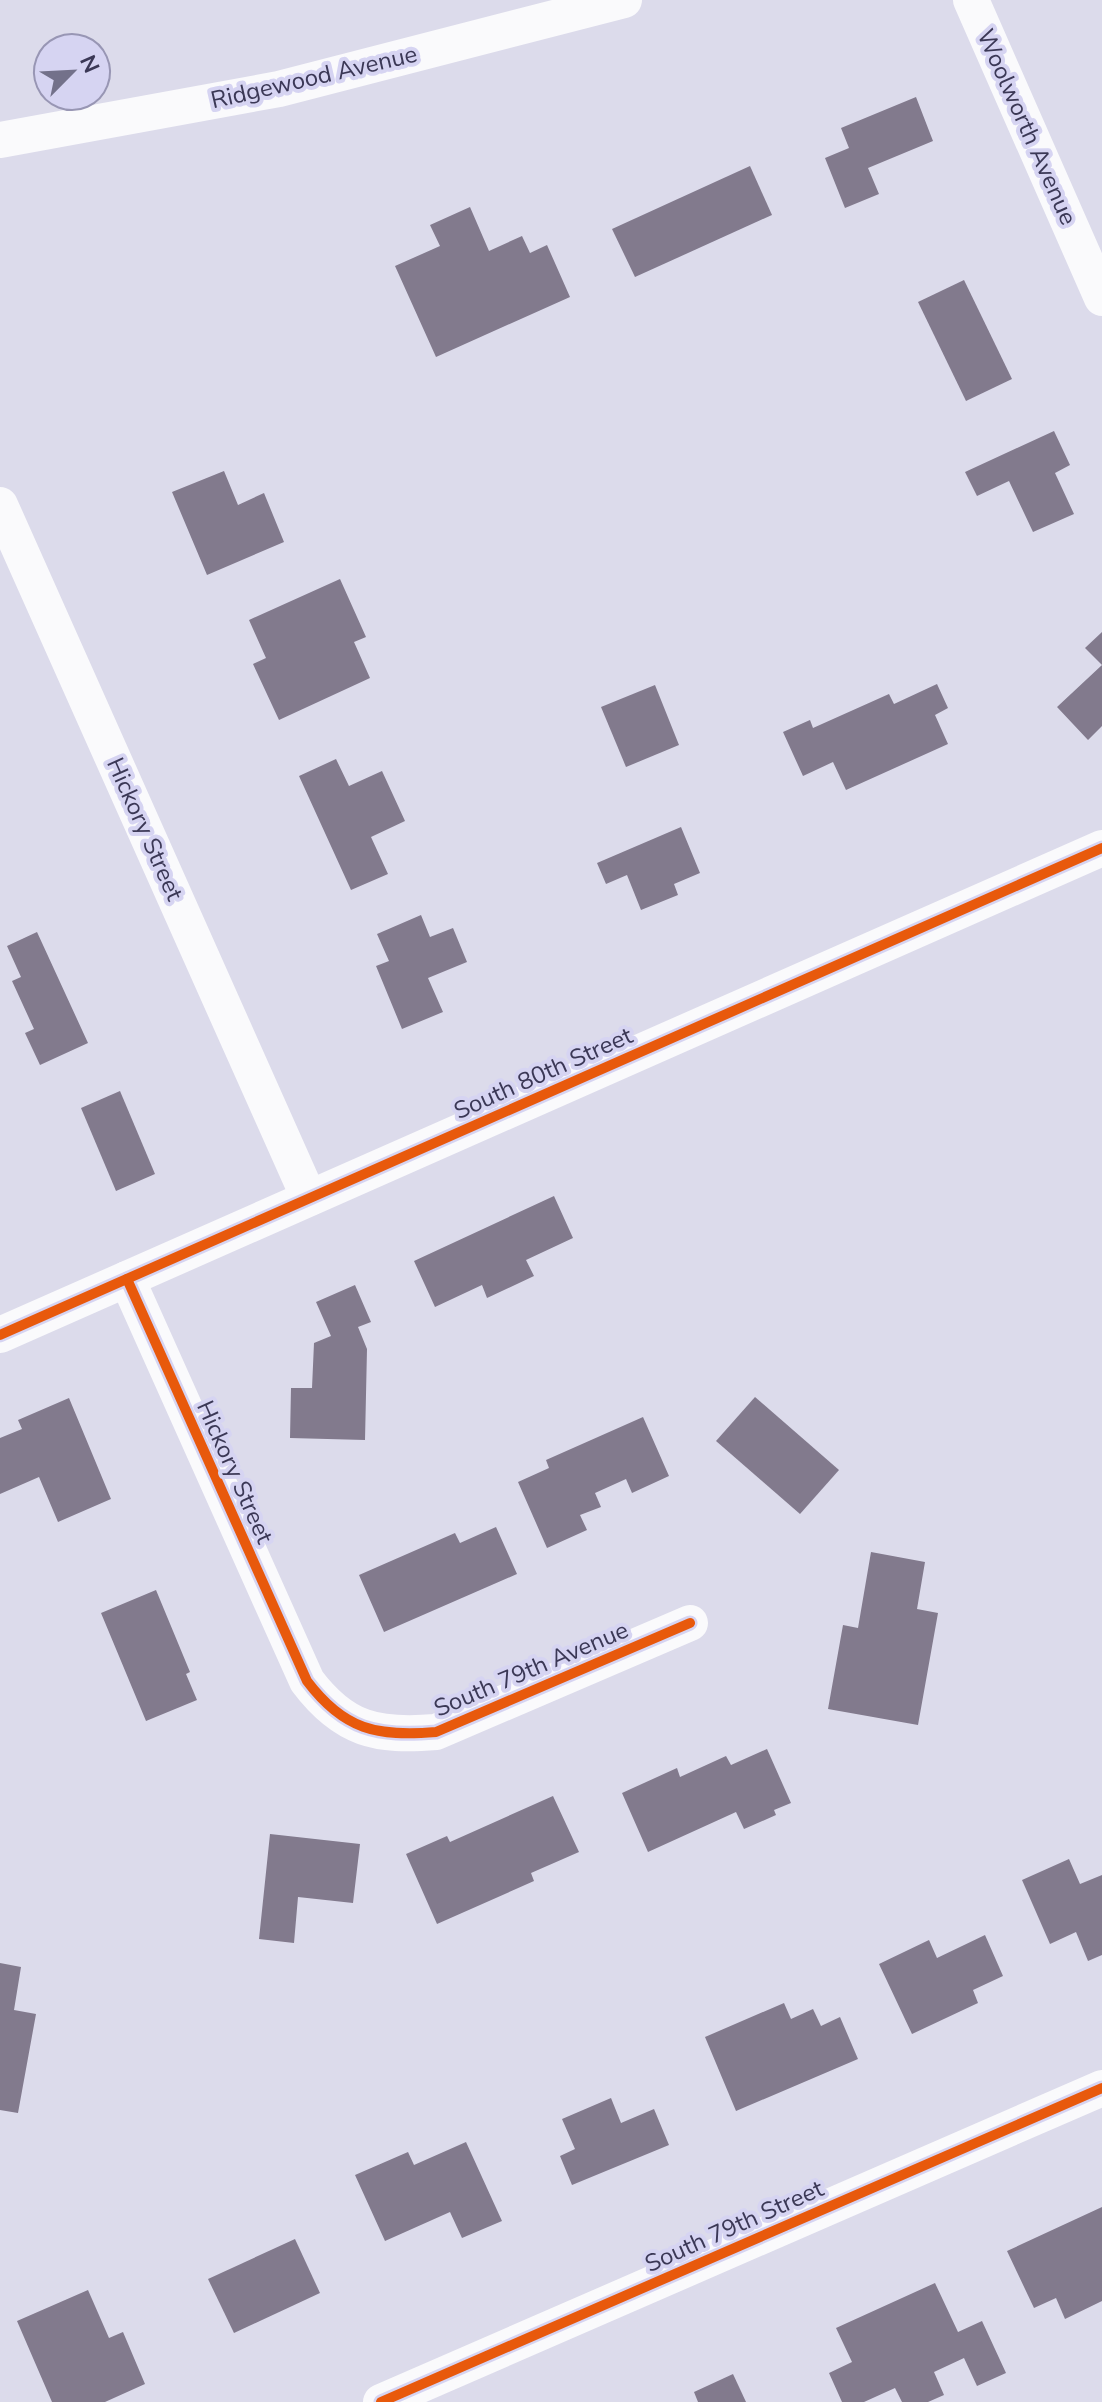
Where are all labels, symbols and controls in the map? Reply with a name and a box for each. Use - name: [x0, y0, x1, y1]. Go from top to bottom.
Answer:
- street label: Woolworth Avenue: [969, 24, 1085, 230]
- north arrow: [32, 32, 112, 112]
- street label: Ridgewood Avenue: [208, 38, 420, 116]
- text: N: [72, 51, 106, 78]
- street label: Hickory Street: [99, 752, 191, 906]
- street label: South 80th Street: [449, 1019, 638, 1127]
- street label: Hickory Street: [189, 1395, 281, 1549]
- street label: South 79th Avenue: [429, 1614, 633, 1724]
- street label: South 79th Street: [640, 2172, 829, 2280]

